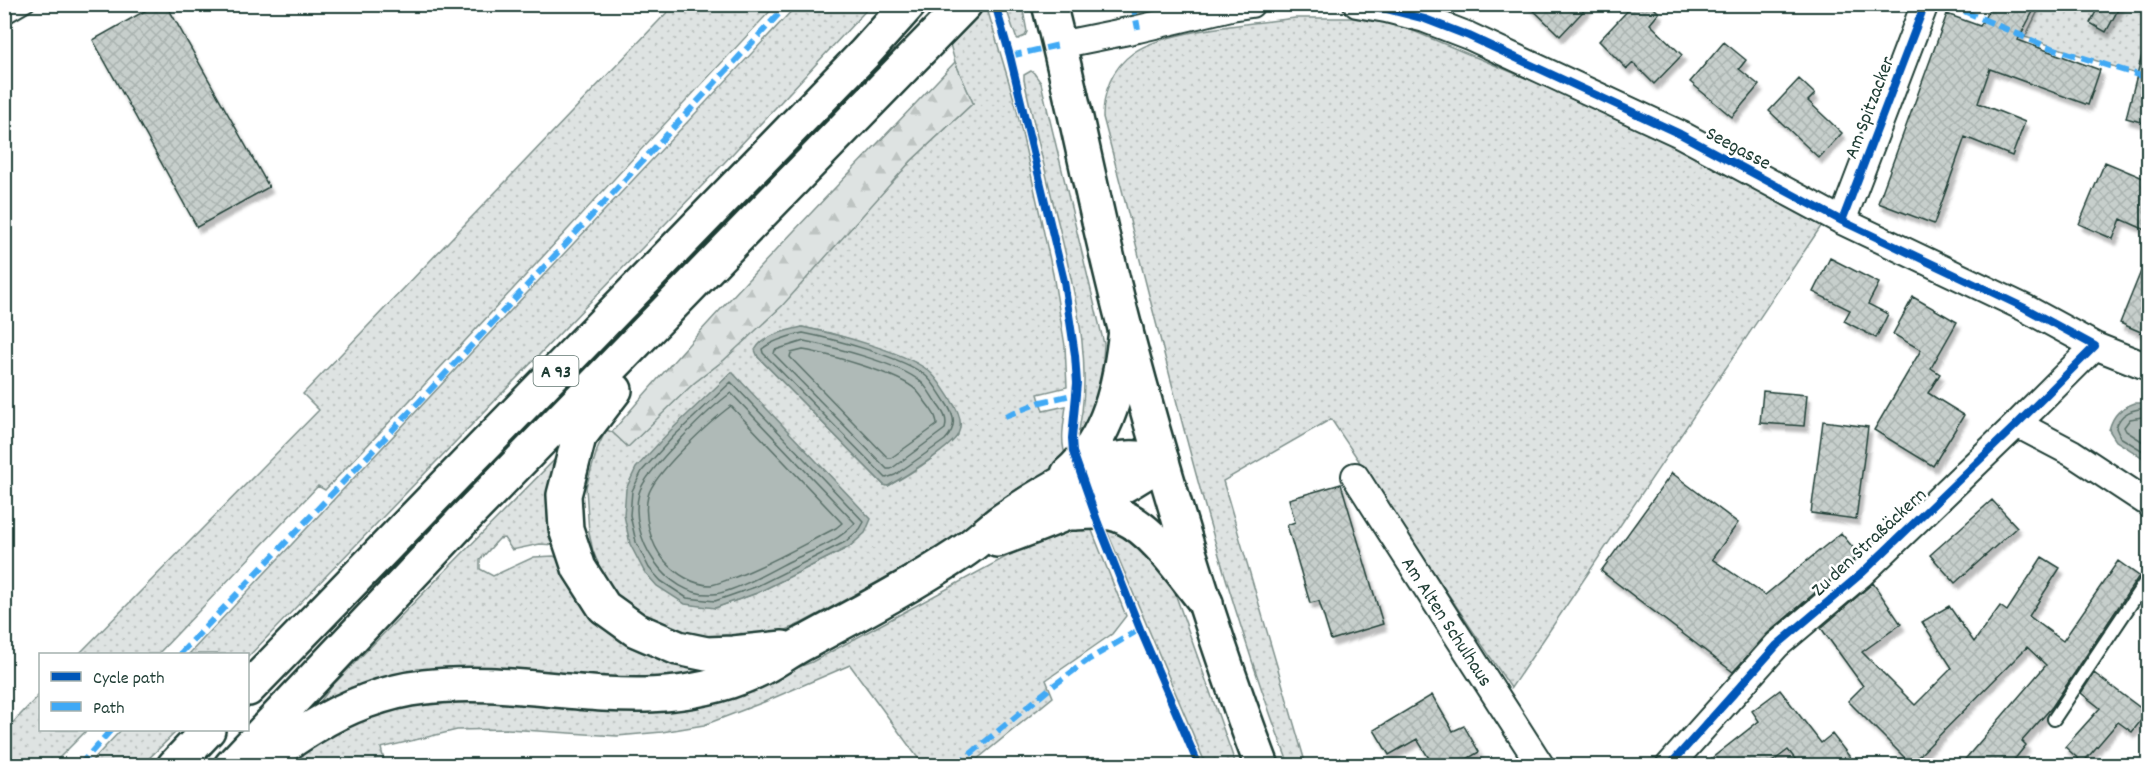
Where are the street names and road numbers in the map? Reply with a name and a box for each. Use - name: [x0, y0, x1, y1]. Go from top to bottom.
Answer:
- street label: Am Spitzacker: [1838, 52, 1903, 163]
- street label: Seegasse: [1700, 121, 1775, 179]
- road number: A 93: [534, 356, 578, 386]
- street label: Zu den Straßäckern: [1806, 482, 1934, 604]
- street label: Am Alten Schulhaus: [1393, 552, 1498, 693]

